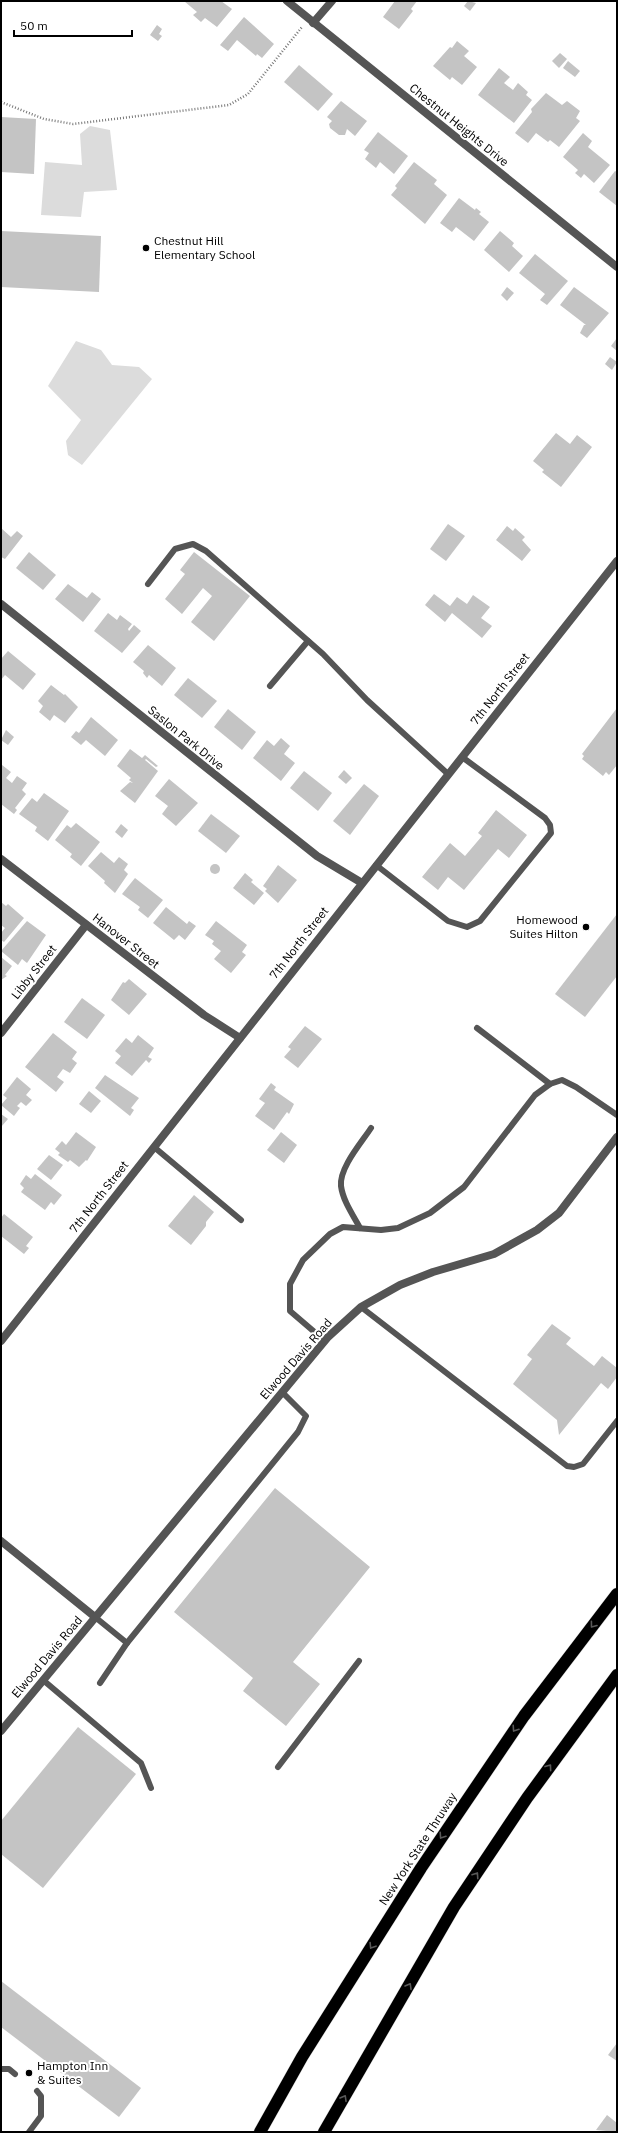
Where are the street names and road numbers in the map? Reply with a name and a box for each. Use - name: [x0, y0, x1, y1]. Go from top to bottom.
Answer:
- street label: Chestnut Heights Drive: [407, 80, 512, 170]
- street label: 7th North Street: [467, 650, 532, 728]
- street label: Saslon Park Drive: [145, 702, 228, 773]
- street label: 7th North Street: [266, 904, 331, 982]
- street label: Hanover Street: [90, 910, 163, 971]
- street label: Libby Street: [8, 942, 59, 1002]
- street label: 7th North Street: [66, 1158, 131, 1236]
- street label: Elwood Davis Road: [256, 1315, 335, 1402]
- street label: Elwood Davis Road: [8, 1613, 85, 1701]
- street label: New York State Thruway: [376, 1790, 460, 1908]

